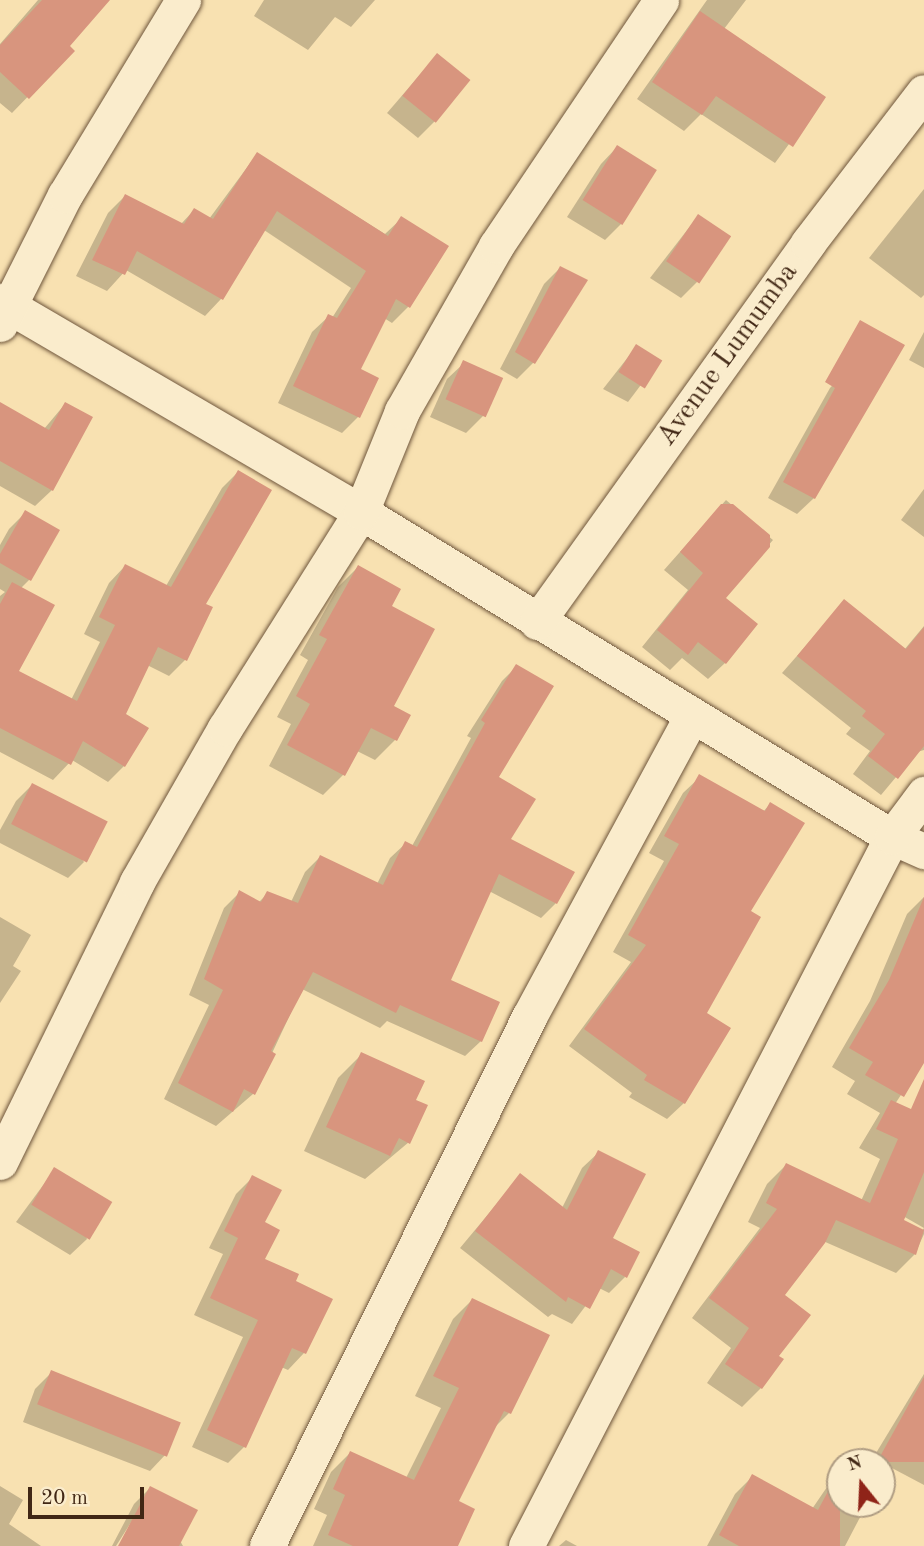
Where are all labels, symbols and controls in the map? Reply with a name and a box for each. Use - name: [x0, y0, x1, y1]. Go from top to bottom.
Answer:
- street label: Avenue Lumumba: [650, 257, 806, 453]
- north arrow: [826, 1448, 896, 1518]
- text: N: [845, 1453, 865, 1476]
- scale bar: [32, 1472, 147, 1516]
- text: 20 m: [41, 1488, 88, 1509]

